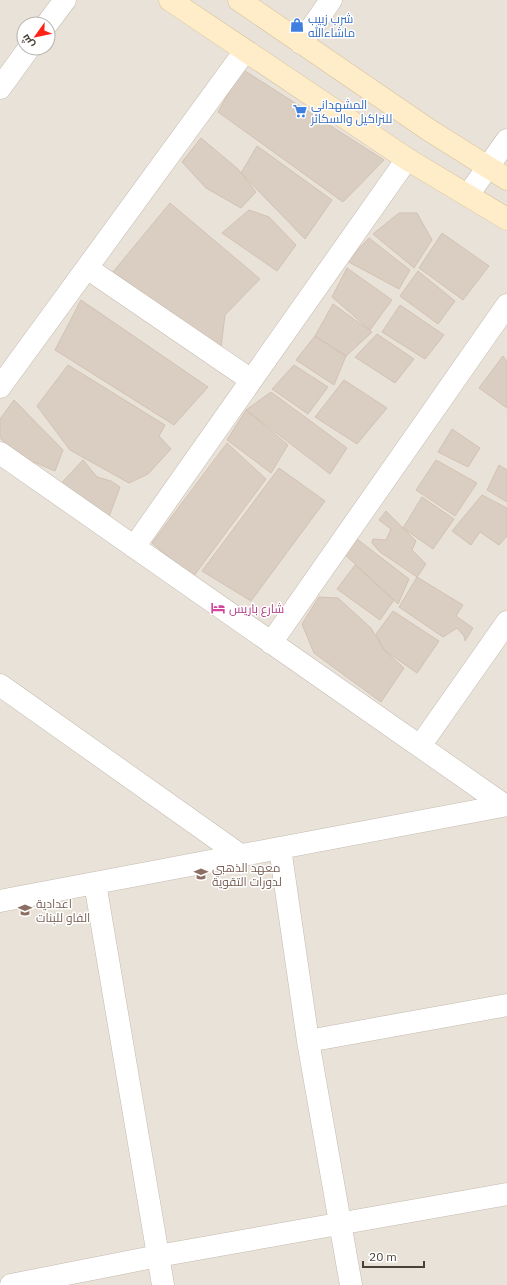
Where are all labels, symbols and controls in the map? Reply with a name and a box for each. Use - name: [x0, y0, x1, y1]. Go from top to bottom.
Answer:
- place label: شرب زبيب ماشاءالله: [308, 11, 355, 40]
- north arrow: [16, 16, 56, 56]
- shop icon: شرب زبيب ماشاءالله: [289, 17, 305, 33]
- text: ش: [18, 32, 37, 51]
- place label: المشهداني للنراكيل والسكائر: [310, 97, 392, 126]
- supermarket icon: المشهداني للنراكيل والسكائر: [292, 103, 308, 119]
- hotel icon: شارع باريس: [210, 600, 226, 616]
- place label: شارع باريس: [229, 601, 284, 617]
- place label: معهد الذهبي لدورات التقوية: [212, 860, 282, 889]
- school or university icon: معهد الذهبي لدورات التقوية: [193, 866, 209, 882]
- place label: اعدادية الفاو للبنات: [36, 896, 90, 925]
- school or university icon: اعدادية الفاو للبنات: [17, 902, 33, 918]
- scale bar: [363, 1243, 424, 1269]
- text: 20 m: [369, 1249, 397, 1264]

